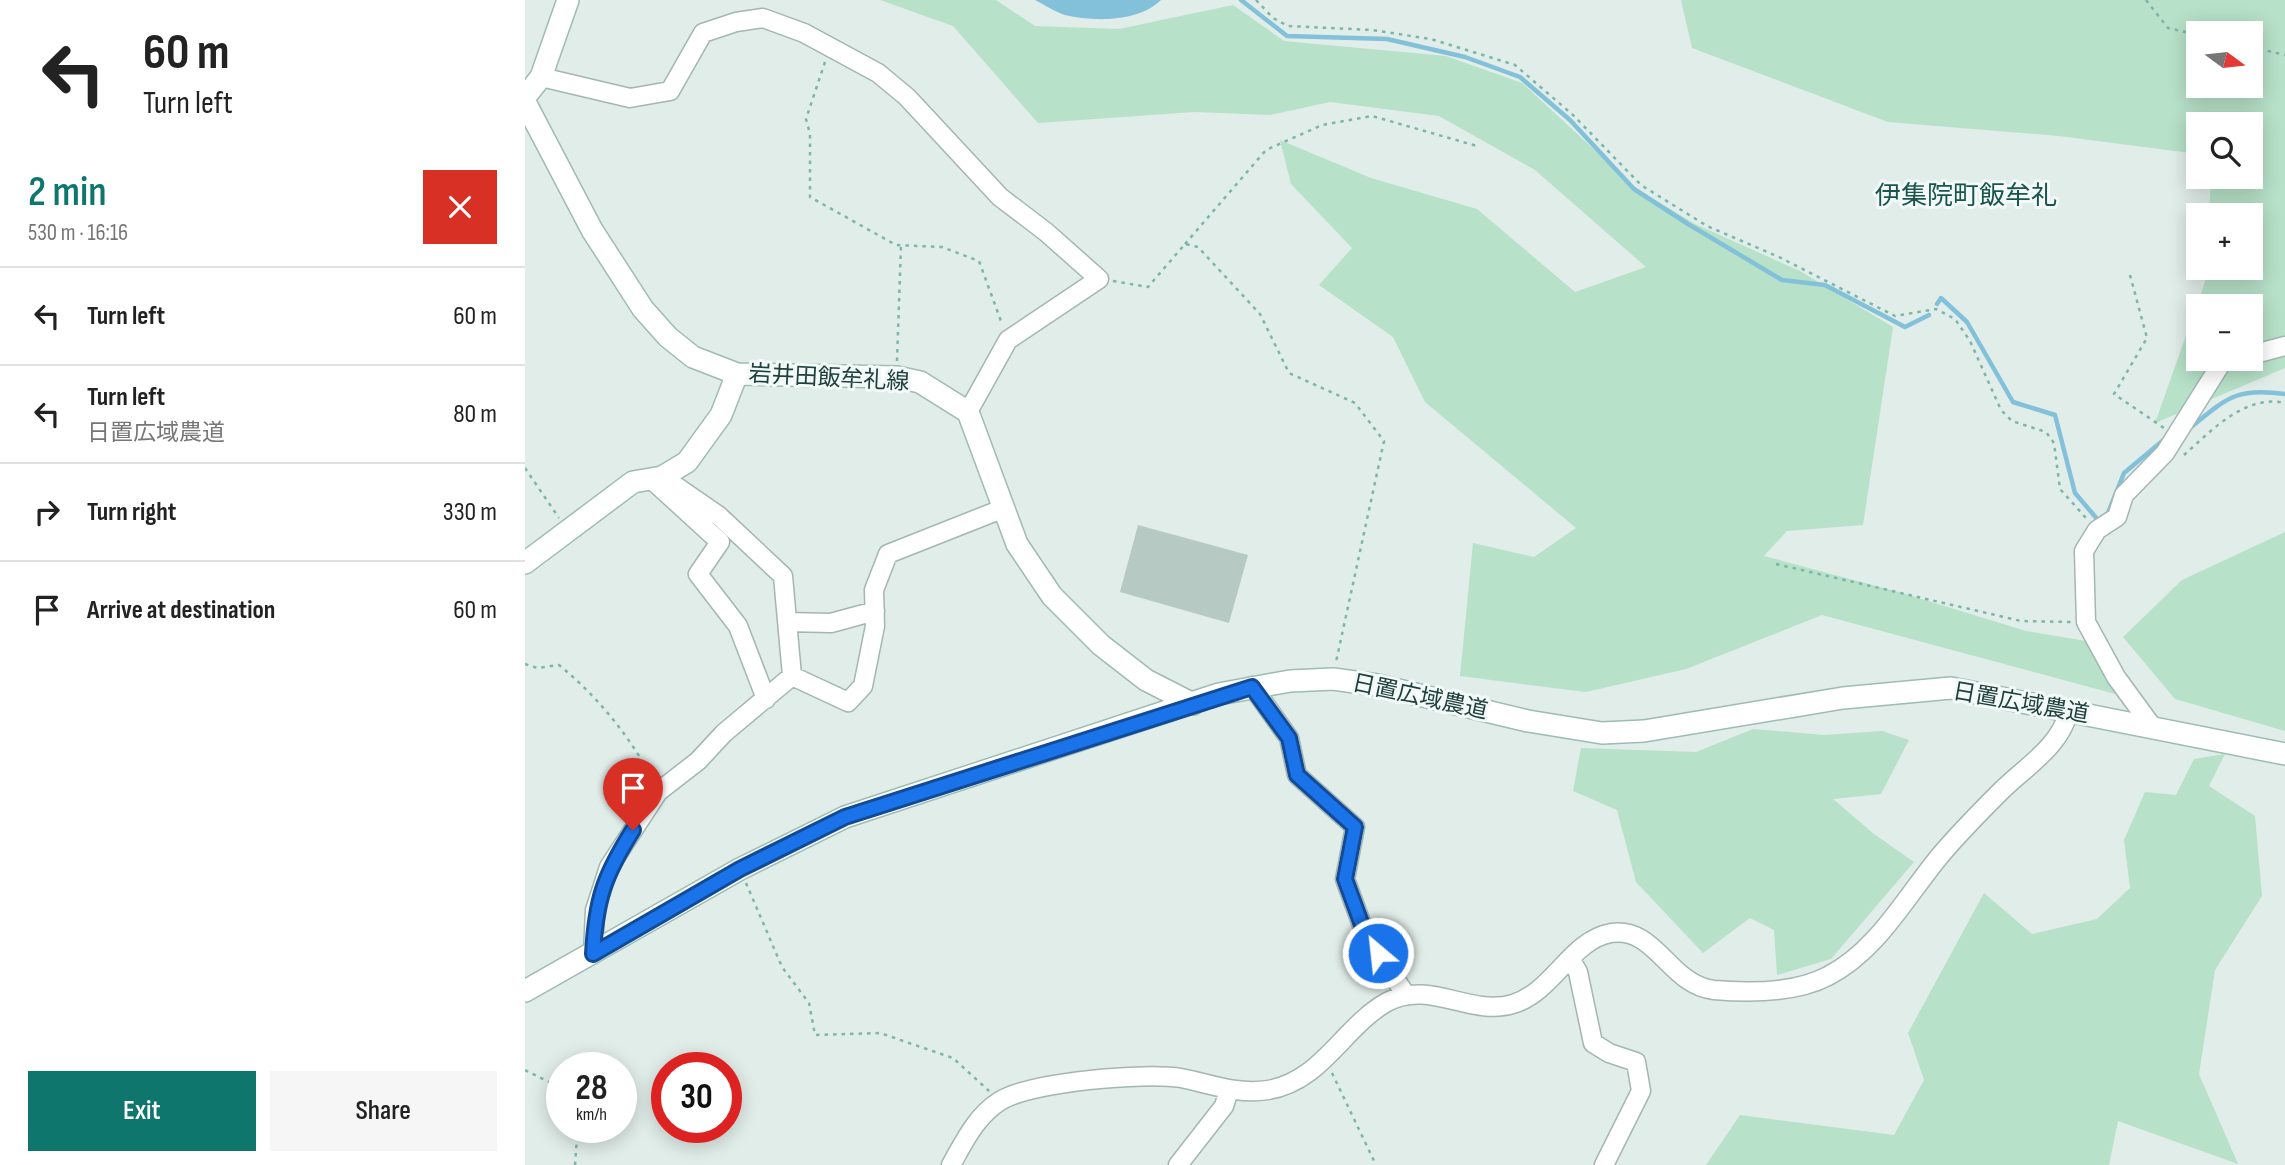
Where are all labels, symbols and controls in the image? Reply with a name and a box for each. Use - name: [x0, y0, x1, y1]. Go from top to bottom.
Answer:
- north arrow: [2186, 21, 2263, 98]
- map controls: [2186, 21, 2263, 371]
- text: 60 m: [143, 24, 230, 83]
- icon: left: [28, 28, 119, 119]
- text: Turn left: [143, 84, 233, 123]
- button: search: [2186, 112, 2263, 189]
- text: 2 min: [28, 167, 107, 218]
- button: close: [423, 170, 497, 244]
- district label: 伊集院町飯牟礼: [1875, 181, 2057, 212]
- button: +: [2186, 203, 2263, 280]
- text: 530 m · 16:16: [28, 219, 128, 247]
- button: −: [2186, 294, 2263, 371]
- icon: left: [28, 297, 66, 335]
- text: Turn left: [87, 301, 165, 332]
- text: 60 m: [453, 301, 497, 332]
- street label: 岩井田飯牟礼線: [748, 360, 910, 396]
- text: Turn left: [87, 382, 165, 413]
- icon: left: [28, 395, 66, 433]
- text: 80 m: [453, 399, 497, 430]
- text: 日置広域農道: [87, 419, 225, 447]
- icon: right: [28, 493, 66, 531]
- text: Turn right: [87, 497, 176, 528]
- text: 330 m: [443, 497, 497, 528]
- icon: arrive: [28, 591, 66, 629]
- text: Arrive at destination: [87, 595, 275, 626]
- text: 60 m: [453, 595, 497, 626]
- street label: 日置広域農道: [1350, 669, 1490, 725]
- street label: 日置広域農道: [1951, 677, 2091, 729]
- pin: [603, 758, 663, 830]
- icon: arrive: [614, 769, 652, 807]
- position arrow: [1341, 916, 1415, 990]
- speed limit sign: 30: [651, 1052, 742, 1143]
- text: 28: [576, 1067, 607, 1110]
- button: Exit: [28, 1071, 256, 1151]
- button: Share: [270, 1071, 497, 1151]
- text: km/h: [576, 1104, 607, 1125]

